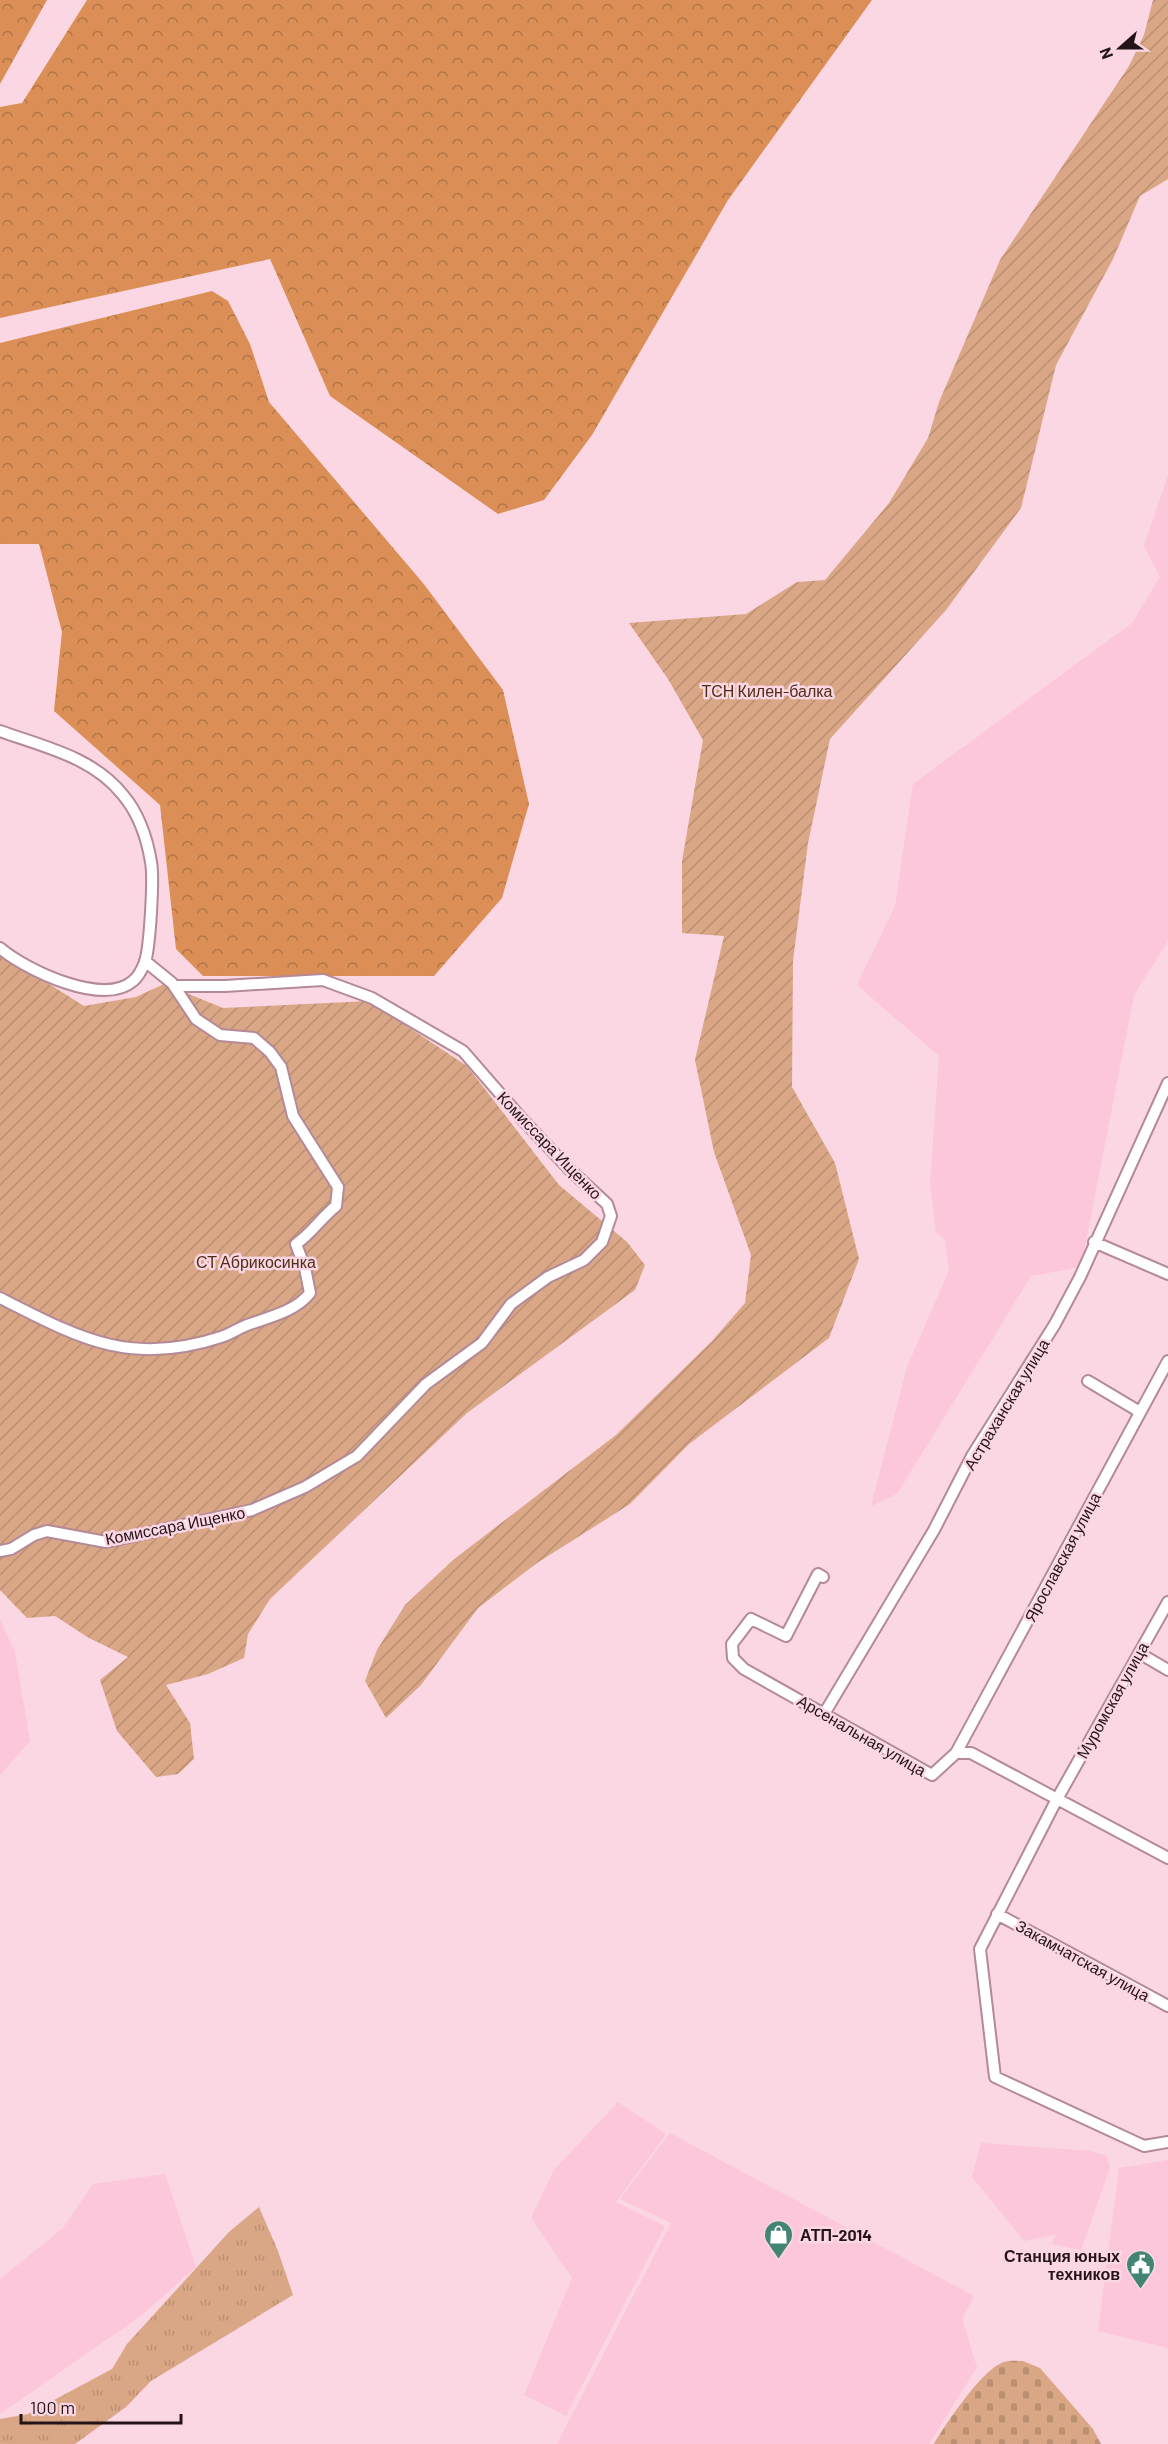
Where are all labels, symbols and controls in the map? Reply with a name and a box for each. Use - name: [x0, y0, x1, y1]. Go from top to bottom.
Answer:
- north arrow: [1090, 18, 1150, 78]
- text: N: [1095, 45, 1116, 62]
- park label: ТСН Килен-балка: [702, 681, 833, 700]
- street label: Комиссара Ищенко: [494, 1087, 606, 1203]
- park label: СТ Абрикосинка: [196, 1252, 316, 1271]
- street label: Астраханская улица: [959, 1335, 1053, 1473]
- street label: Ярославская улица: [1020, 1489, 1104, 1625]
- street label: Комиссара Ищенко: [103, 1502, 247, 1548]
- street label: Муромская улица: [1072, 1638, 1152, 1762]
- street label: Арсенальная улица: [794, 1690, 930, 1780]
- street label: Закамчатская улица: [1013, 1915, 1153, 2005]
- shop icon: АТП-2014: [763, 2218, 795, 2260]
- place label: АТП-2014: [800, 2225, 872, 2244]
- place label: Станция юных техников: [1004, 2246, 1120, 2283]
- public building icon: Станция юных техников: [1125, 2248, 1157, 2290]
- scale bar: [21, 2387, 182, 2425]
- text: 100 m: [30, 2396, 75, 2418]

